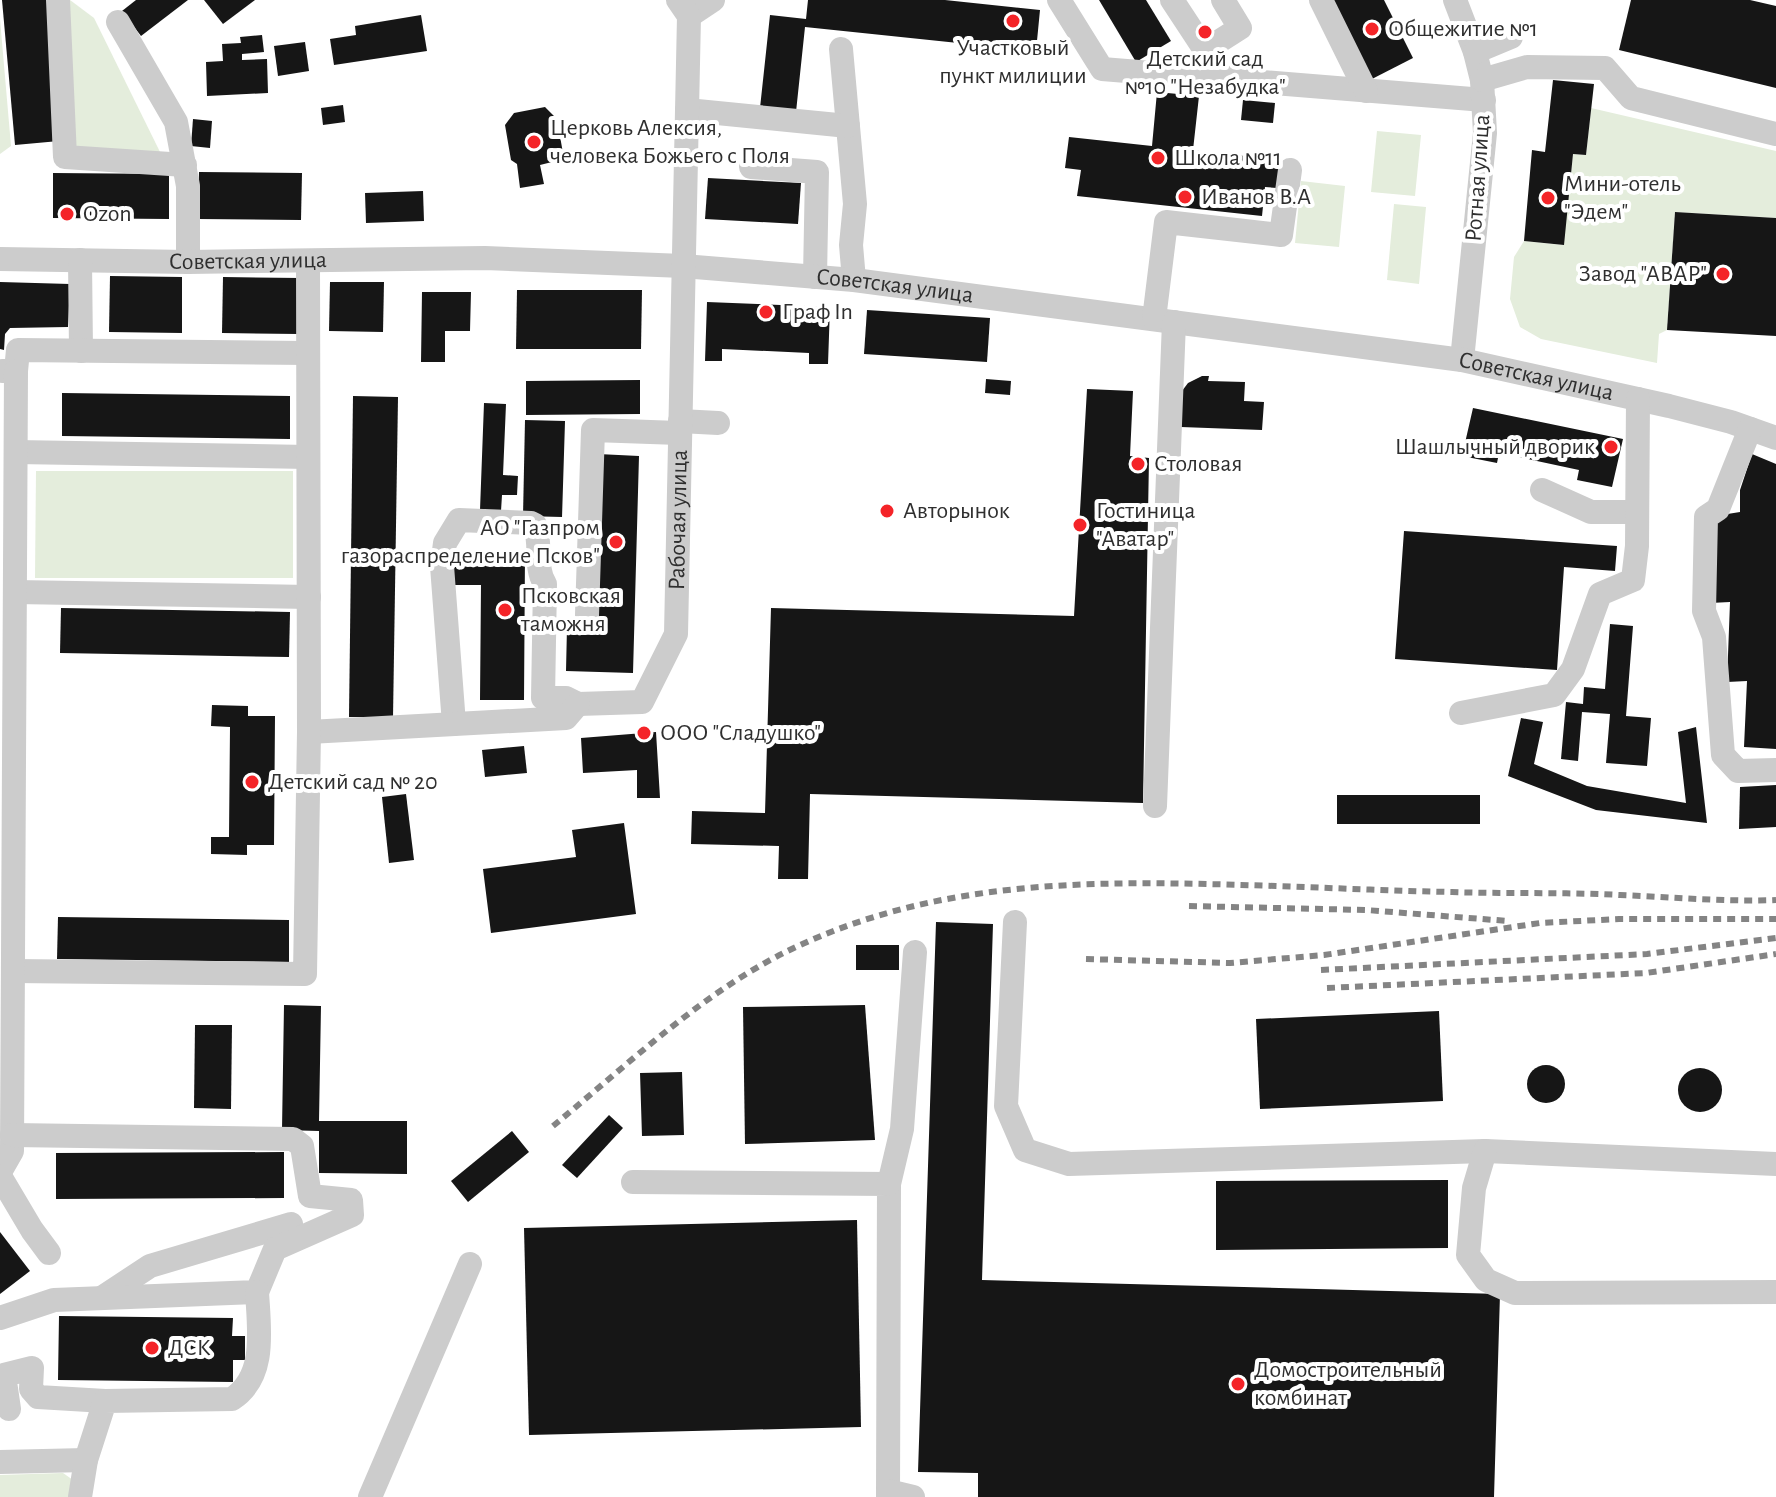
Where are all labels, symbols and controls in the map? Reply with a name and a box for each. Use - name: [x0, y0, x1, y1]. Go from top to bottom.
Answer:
- marker: Участковый пункт милиции: [1004, 12, 1022, 30]
- place label: Общежитие №1: [1388, 17, 1538, 41]
- marker: Общежитие №1: [1363, 20, 1381, 38]
- marker: Детский сад №10 "Незабудка": [1196, 23, 1214, 41]
- place label: Участковый пункт милиции: [939, 36, 1087, 88]
- place label: Детский сад №10 "Незабудка": [1124, 47, 1286, 99]
- street label: Ротная улица: [1462, 113, 1494, 243]
- place label: Церковь Алексия, человека Божьего с Поля: [550, 116, 790, 168]
- marker: Церковь Алексия, человека Божьего с Поля: [525, 133, 543, 151]
- place label: Школа №11: [1174, 146, 1282, 170]
- marker: Школа №11: [1149, 149, 1167, 167]
- place label: Мини-отель "Эдем": [1564, 172, 1681, 224]
- place label: Иванов В.А: [1201, 185, 1311, 209]
- marker: Иванов В.А: [1176, 188, 1194, 206]
- marker: Мини-отель "Эдем": [1539, 189, 1557, 207]
- place label: Ozon: [83, 202, 132, 226]
- marker: Ozon: [58, 205, 76, 223]
- street label: Советская улица: [169, 248, 327, 274]
- place label: Завод "АВАР": [1579, 262, 1707, 286]
- street label: Советская улица: [815, 265, 975, 308]
- marker: Завод "АВАР": [1714, 265, 1732, 283]
- place label: Граф In: [782, 300, 853, 324]
- marker: Граф In: [757, 303, 775, 321]
- street label: Советская улица: [1456, 348, 1616, 405]
- place label: Шашлычный дворик: [1395, 435, 1595, 459]
- marker: Шашлычный дворик: [1602, 438, 1620, 456]
- street label: Рабочая улица: [665, 449, 692, 591]
- place label: Столовая: [1154, 452, 1242, 476]
- marker: Столовая: [1129, 455, 1147, 473]
- place label: Авторынок: [903, 499, 1010, 523]
- place label: Гостиница "Аватар": [1096, 499, 1196, 551]
- marker: Авторынок: [878, 502, 896, 520]
- place label: АО "Газпром газораспределение Псков": [341, 516, 600, 568]
- marker: Гостиница "Аватар": [1071, 516, 1089, 534]
- marker: АО "Газпром газораспределение Псков": [607, 533, 625, 551]
- place label: Псковская таможня: [520, 584, 621, 636]
- marker: Псковская таможня: [496, 601, 514, 619]
- place label: ООО "Сладушко": [660, 721, 821, 745]
- marker: ООО "Сладушко": [635, 724, 653, 742]
- place label: Детский сад № 20: [268, 770, 438, 794]
- marker: Детский сад № 20: [243, 773, 261, 791]
- place label: ДСК: [168, 1336, 211, 1360]
- marker: ДСК: [143, 1339, 161, 1357]
- place label: Домостроительный комбинат: [1254, 1358, 1442, 1410]
- marker: Домостроительный комбинат: [1229, 1375, 1247, 1393]

